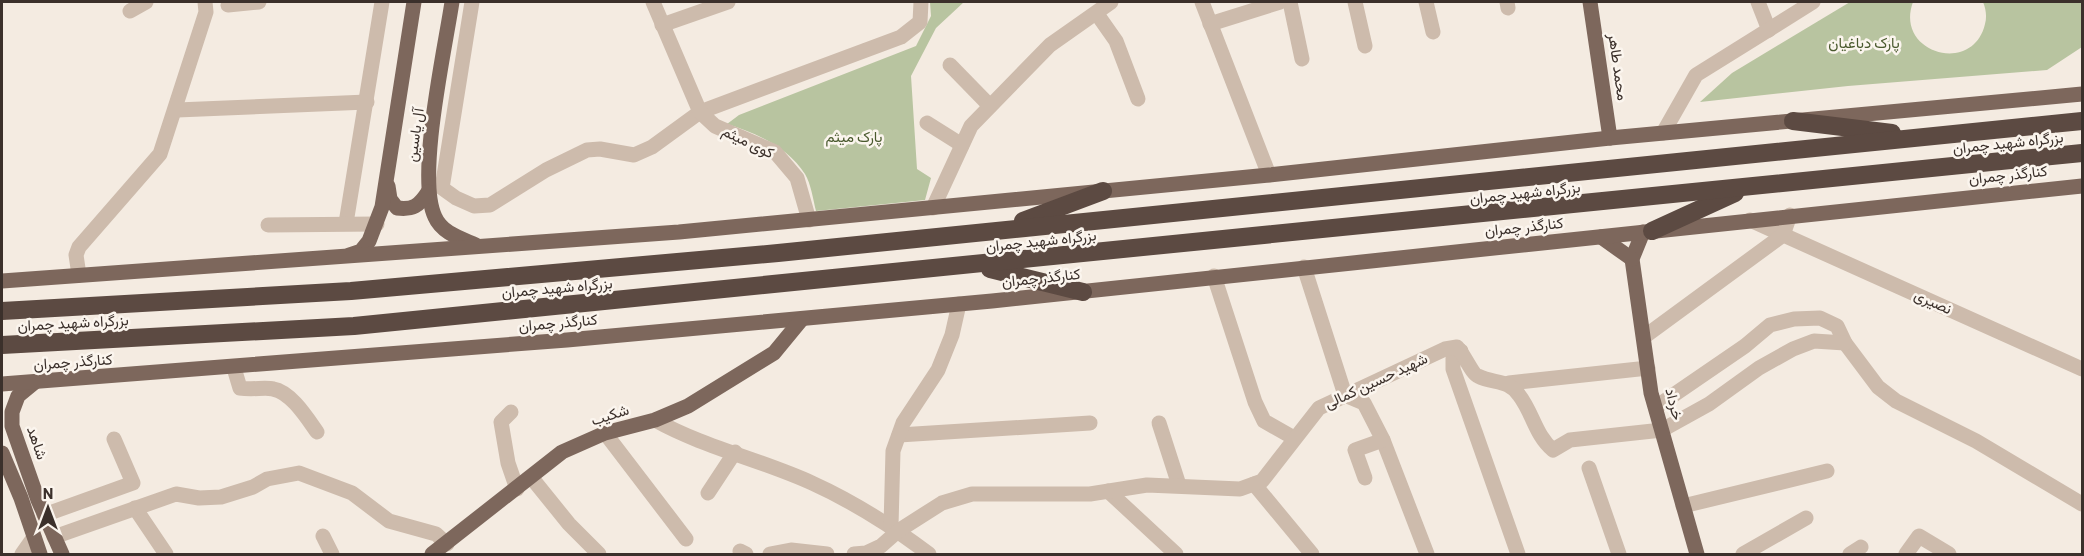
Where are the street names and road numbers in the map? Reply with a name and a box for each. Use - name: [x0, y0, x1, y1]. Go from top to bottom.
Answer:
- street label: محمد طاهر: [1604, 31, 1633, 102]
- street label: آل یاسین: [401, 105, 429, 163]
- street label: کوی میثم: [719, 121, 778, 163]
- street label: بزرگراه شهید چمران: [1952, 127, 2064, 159]
- street label: کنارگذر چمران: [1968, 161, 2049, 189]
- street label: بزرگراه شهید چمران: [1469, 177, 1581, 209]
- street label: کنارگذر چمران: [1484, 213, 1565, 241]
- street label: بزرگراه شهید چمران: [985, 225, 1097, 257]
- street label: کنارگذر چمران: [1001, 264, 1082, 292]
- street label: بزرگراه شهید چمران: [501, 273, 613, 303]
- street label: نصیری: [1911, 285, 1955, 319]
- street label: بزرگراه شهید چمران: [17, 310, 129, 336]
- street label: کنارگذر چمران: [518, 310, 599, 336]
- street label: شهید حسین کمالی: [1321, 348, 1431, 414]
- street label: کنارگذر چمران: [33, 349, 114, 375]
- street label: خرداد: [1661, 386, 1688, 422]
- street label: شکیب: [588, 399, 631, 430]
- street label: شاهد: [24, 424, 52, 462]

